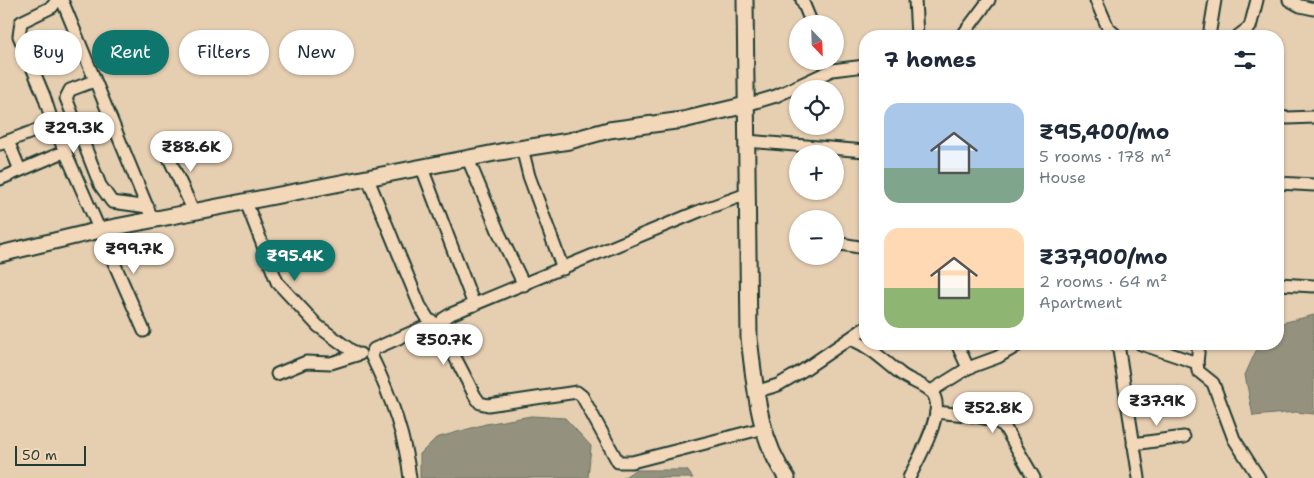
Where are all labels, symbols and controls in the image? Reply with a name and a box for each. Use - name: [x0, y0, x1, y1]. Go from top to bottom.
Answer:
- north arrow: [789, 15, 844, 70]
- map controls: [789, 15, 844, 265]
- chip: Buy: [15, 30, 82, 75]
- chip: Rent: [92, 30, 169, 75]
- chip: Filters: [179, 30, 269, 75]
- chip: New: [279, 30, 354, 75]
- text: 7 homes: [884, 46, 976, 74]
- icon: filters: [1231, 46, 1259, 74]
- button: locate: [789, 80, 844, 135]
- pin: ₹29.3K: [33, 112, 115, 154]
- text: ₹29.3K: [44, 117, 104, 138]
- text: ₹95,400/mo: [1039, 118, 1169, 146]
- icon: home: [924, 123, 984, 183]
- pin: ₹88.6K: [150, 130, 232, 173]
- text: ₹88.6K: [161, 136, 221, 157]
- button: +: [789, 145, 844, 200]
- text: 5 rooms · 178 m²: [1039, 146, 1172, 167]
- text: House: [1039, 167, 1086, 188]
- button: −: [789, 210, 844, 265]
- pin: ₹99.7K: [93, 232, 175, 275]
- text: ₹99.7K: [105, 238, 163, 259]
- pin: ₹95.4K: [254, 240, 336, 282]
- text: ₹37,900/mo: [1039, 243, 1168, 271]
- text: ₹95.4K: [266, 245, 324, 266]
- icon: home: [924, 248, 984, 308]
- text: 2 rooms · 64 m²: [1039, 271, 1167, 292]
- text: Apartment: [1039, 292, 1122, 313]
- pin: ₹50.7K: [403, 324, 485, 366]
- text: ₹50.7K: [416, 329, 472, 350]
- pin: ₹37.9K: [1116, 384, 1198, 427]
- text: ₹37.9K: [1129, 390, 1185, 411]
- pin: ₹52.8K: [952, 392, 1034, 434]
- text: ₹52.8K: [964, 397, 1022, 418]
- scale bar: [15, 443, 86, 466]
- text: 50 m: [22, 446, 57, 464]

